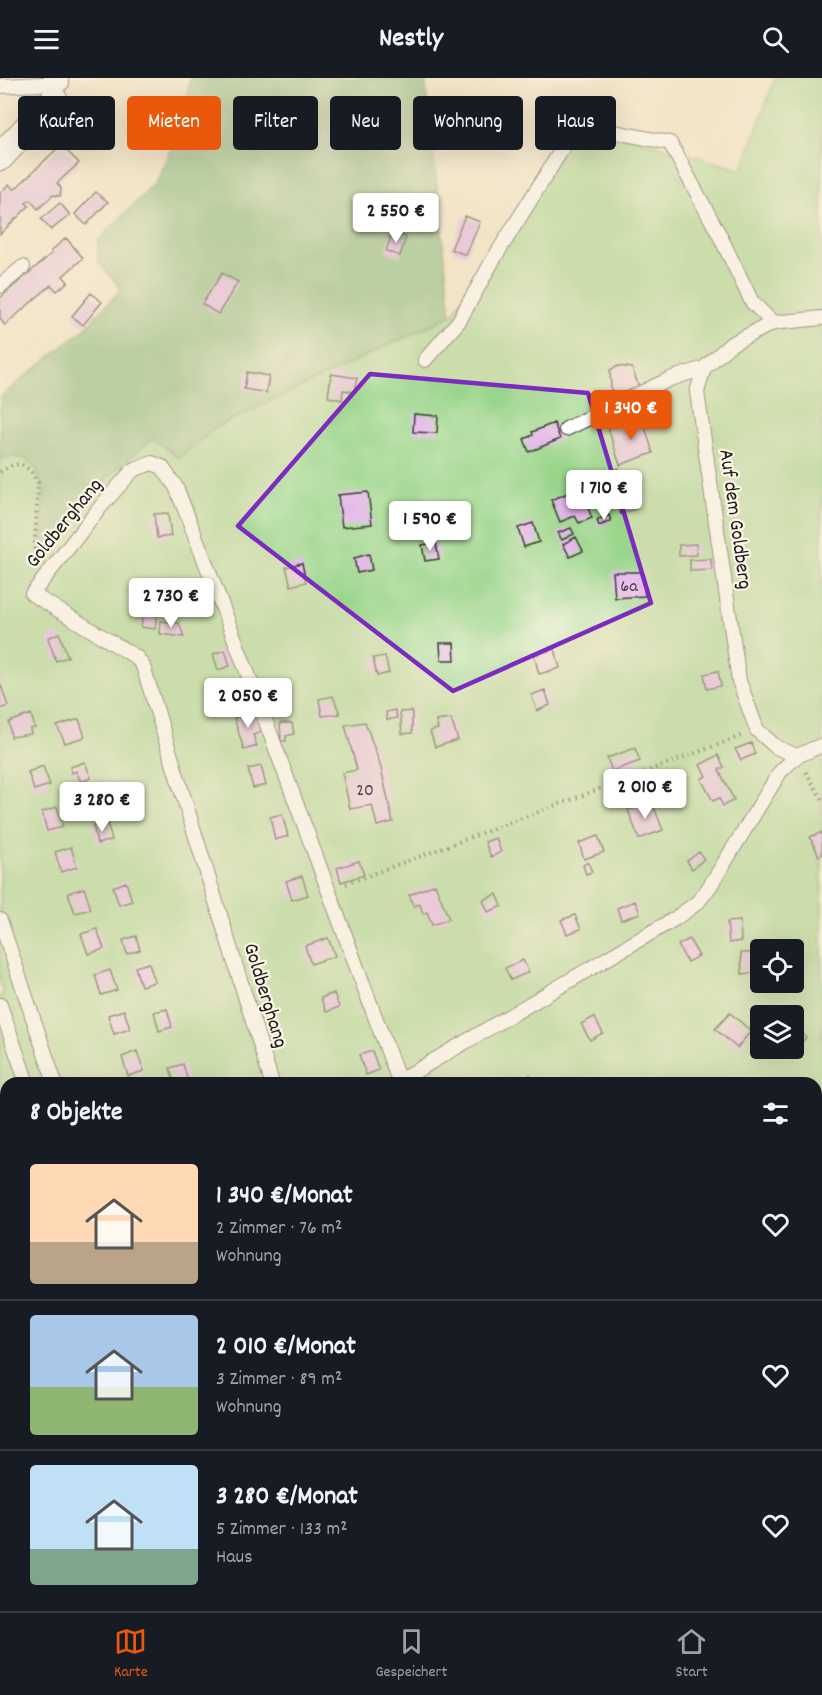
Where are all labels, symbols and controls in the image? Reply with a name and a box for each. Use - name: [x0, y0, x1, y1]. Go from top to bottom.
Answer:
- text: Nestly: [379, 20, 443, 59]
- icon: menu: [30, 23, 63, 56]
- icon: search: [759, 23, 792, 56]
- chip: Kaufen: [18, 96, 115, 150]
- chip: Mieten: [127, 96, 221, 150]
- chip: Filter: [233, 96, 318, 150]
- chip: Neu: [330, 96, 401, 150]
- chip: Wohnung: [413, 96, 523, 150]
- chip: Haus: [535, 96, 616, 150]
- pin: 2 550 €: [341, 193, 451, 244]
- text: 2 550 €: [367, 198, 425, 226]
- pin: 1 340 €: [576, 390, 686, 441]
- text: 1 340 €: [605, 395, 657, 423]
- street label: Auf dem Goldberg: [709, 447, 759, 591]
- pin: 1 710 €: [549, 470, 659, 521]
- street label: Goldberghang: [20, 472, 111, 575]
- text: 1 710 €: [580, 475, 628, 503]
- pin: 1 590 €: [375, 501, 485, 552]
- text: 1 590 €: [403, 506, 457, 534]
- house number: 6a: [620, 575, 638, 600]
- pin: 2 730 €: [116, 578, 226, 629]
- text: 2 730 €: [143, 583, 199, 611]
- pin: 2 050 €: [193, 678, 303, 729]
- text: 2 050 €: [218, 683, 278, 711]
- pin: 2 010 €: [590, 769, 700, 820]
- text: 2 010 €: [617, 774, 673, 802]
- house number: 20: [356, 779, 374, 804]
- pin: 3 280 €: [47, 782, 157, 833]
- text: 3 280 €: [74, 787, 130, 815]
- map controls: [750, 939, 804, 1059]
- button: locate: [750, 939, 804, 993]
- street label: Goldberghang: [234, 940, 294, 1052]
- button: layers: [750, 1005, 804, 1059]
- text: 8 Objekte: [30, 1095, 123, 1132]
- icon: filters: [759, 1097, 792, 1130]
- text: 1 340 €/Monat: [216, 1178, 353, 1215]
- icon: home: [78, 1188, 150, 1260]
- icon: heart: [759, 1208, 792, 1241]
- text: 2 Zimmer · 76 m²: [216, 1215, 342, 1243]
- text: Wohnung: [216, 1243, 281, 1271]
- text: 2 010 €/Monat: [216, 1329, 356, 1366]
- icon: home: [78, 1339, 150, 1411]
- icon: heart: [759, 1359, 792, 1392]
- text: 3 Zimmer · 89 m²: [216, 1366, 342, 1394]
- text: Wohnung: [216, 1394, 281, 1422]
- text: 3 280 €/Monat: [216, 1479, 358, 1516]
- icon: home: [78, 1489, 150, 1561]
- icon: heart: [759, 1509, 792, 1542]
- text: 5 Zimmer · 133 m²: [216, 1516, 348, 1544]
- text: Haus: [216, 1544, 253, 1572]
- tab: Karte: [114, 1625, 148, 1684]
- tab: Gespeichert: [375, 1625, 447, 1684]
- tab: Start: [675, 1625, 708, 1684]

